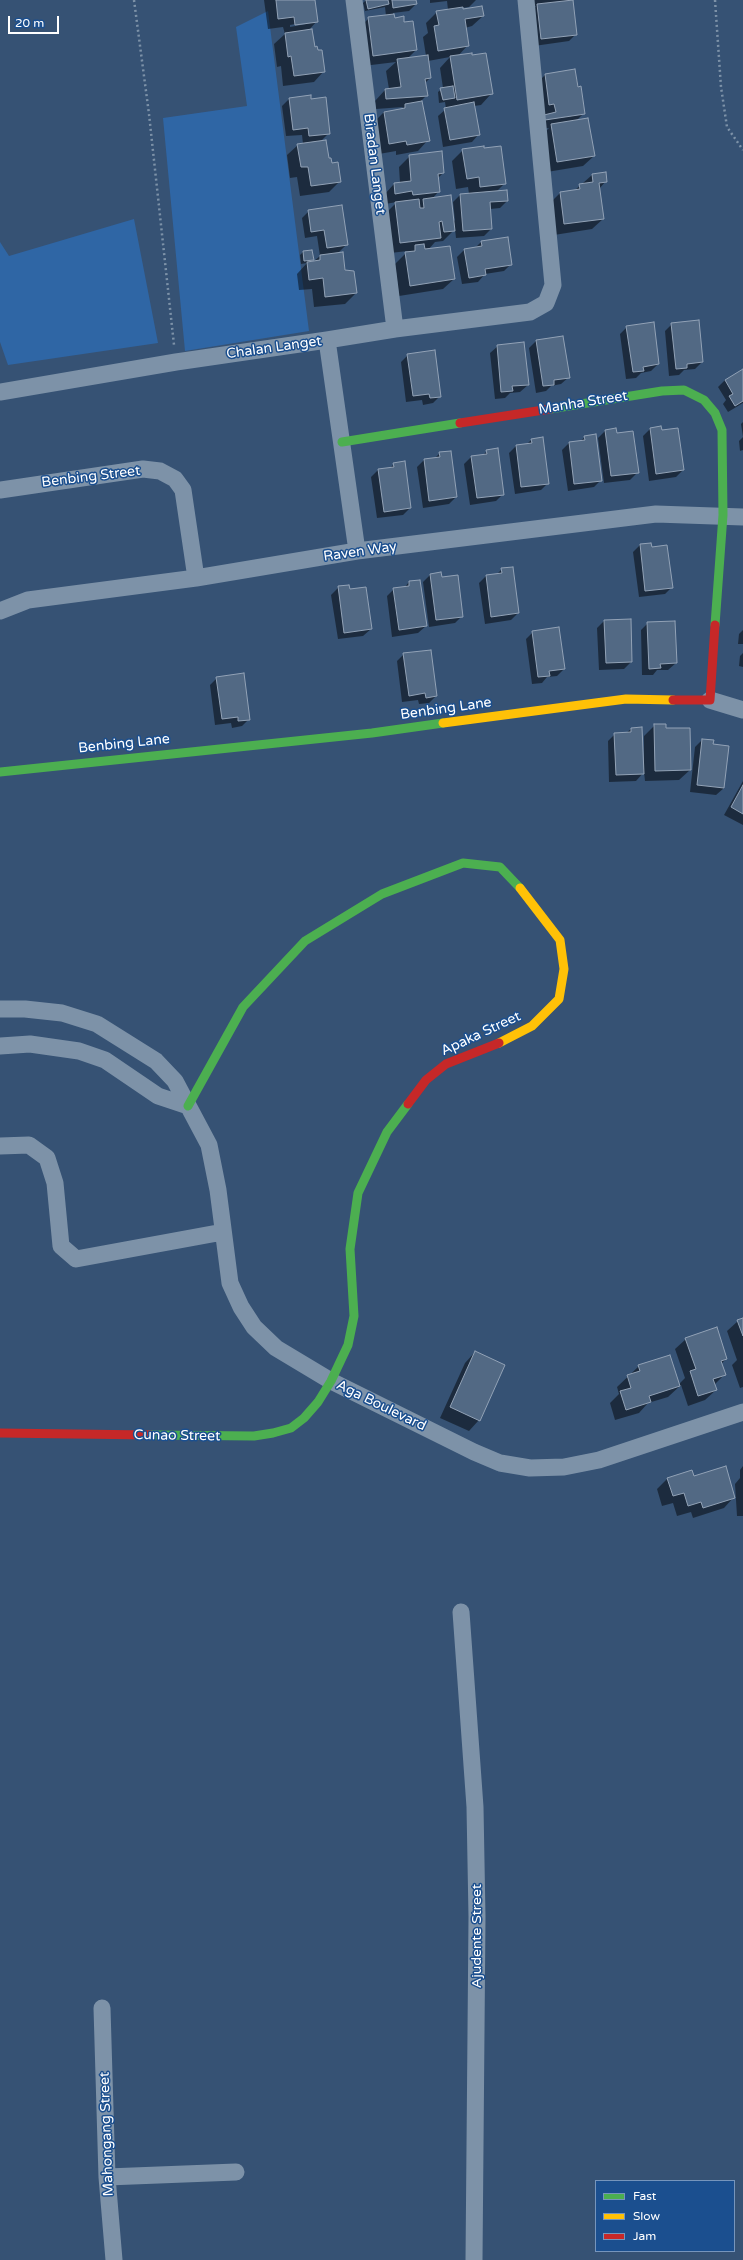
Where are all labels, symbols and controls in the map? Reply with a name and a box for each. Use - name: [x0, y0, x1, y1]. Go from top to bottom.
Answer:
- scale bar: [10, 8, 61, 34]
- text: 20 m: [15, 16, 44, 30]
- street label: Biradan Langet: [359, 112, 389, 216]
- street label: Chalan Langet: [225, 333, 323, 363]
- street label: Manha Street: [537, 388, 629, 418]
- street label: Benbing Street: [41, 463, 141, 491]
- street label: Raven Way: [322, 539, 398, 565]
- street label: Benbing Lane: [399, 694, 493, 724]
- street label: Benbing Lane: [77, 731, 171, 757]
- street label: Apaka Street: [438, 1008, 524, 1060]
- street label: Aga Boulevard: [333, 1377, 429, 1435]
- street label: Cunao Street: [134, 1427, 220, 1445]
- street label: Ajudente Street: [469, 1884, 485, 1988]
- street label: Mahongang Street: [96, 2071, 118, 2197]
- legend: [595, 2180, 735, 2252]
- text: Fast: [633, 2189, 656, 2203]
- text: Slow: [633, 2209, 660, 2223]
- text: Jam: [633, 2229, 656, 2243]

